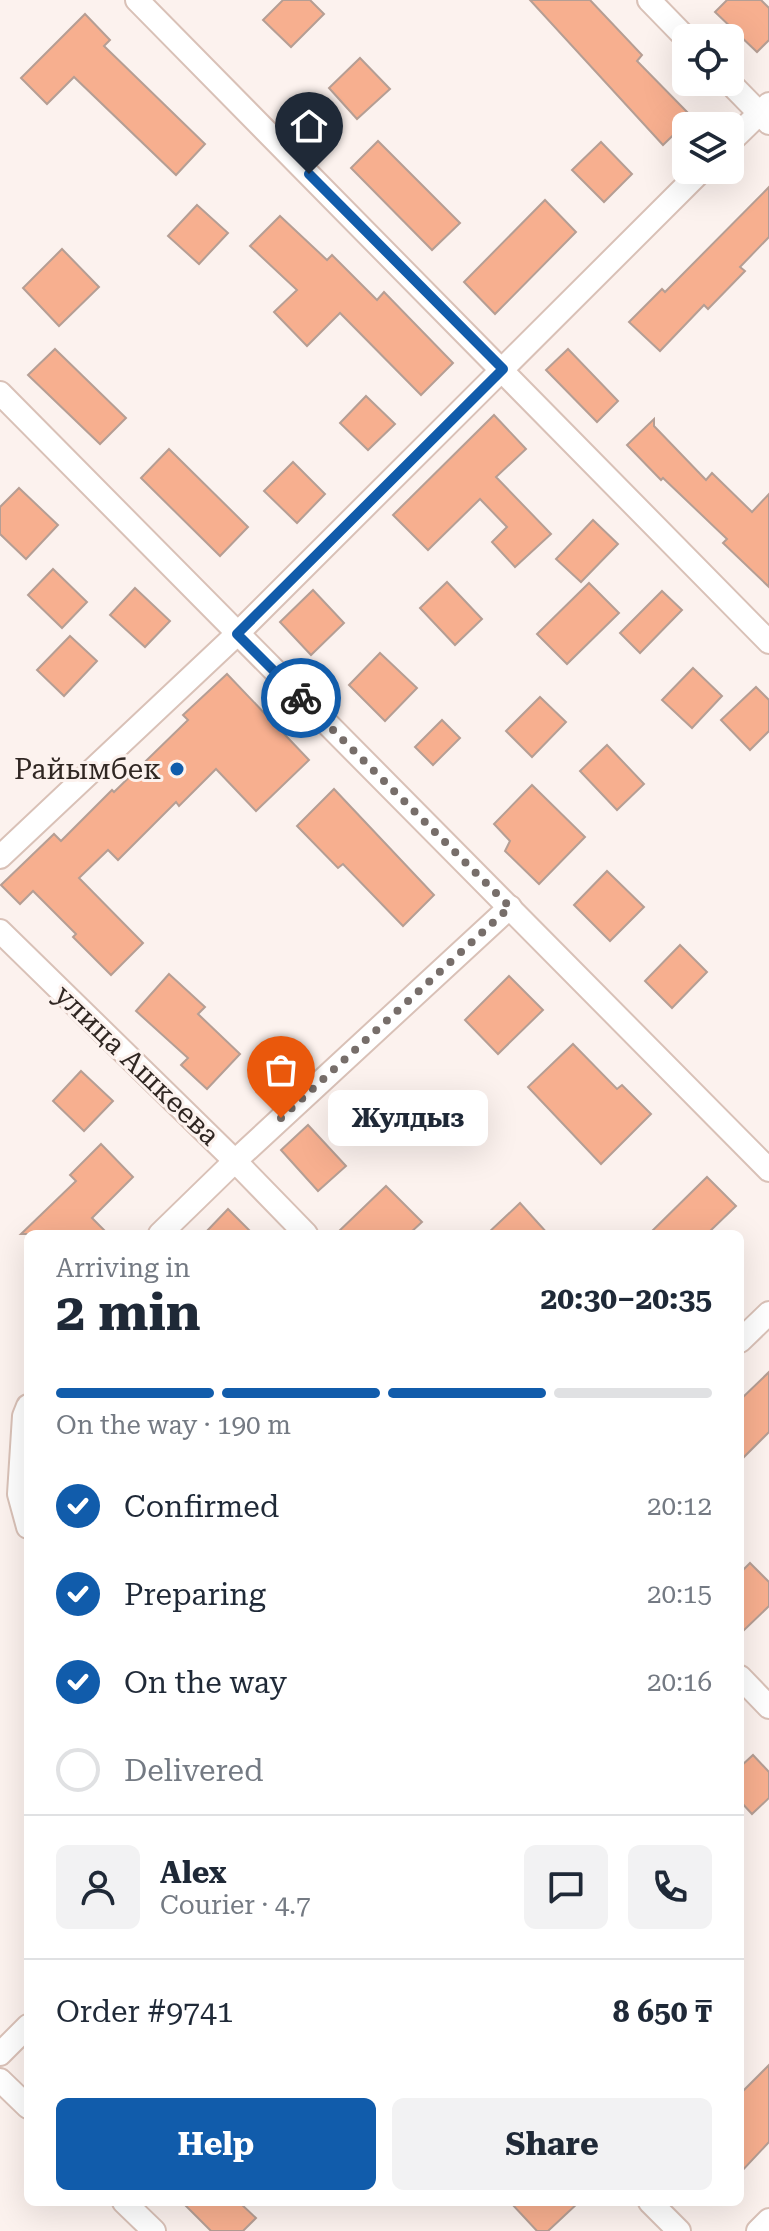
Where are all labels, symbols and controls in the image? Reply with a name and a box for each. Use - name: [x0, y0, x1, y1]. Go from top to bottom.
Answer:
- map controls: [672, 24, 744, 184]
- button: locate: [672, 24, 744, 96]
- pin: [275, 92, 343, 174]
- icon: home: [287, 104, 331, 148]
- button: layers: [672, 112, 744, 184]
- courier: [261, 658, 341, 738]
- icon: bike: [279, 676, 323, 720]
- place label: Райымбек: [14, 753, 161, 786]
- marker: Райымбек: [168, 760, 186, 778]
- street label: улица Ашкеева: [48, 978, 226, 1152]
- pin: [247, 1036, 315, 1118]
- icon: bag: [259, 1048, 303, 1092]
- callout: Жулдыз: [329, 1090, 489, 1146]
- text: Жулдыз: [351, 1103, 465, 1133]
- text: Arriving in: [56, 1253, 190, 1283]
- text: 20:30–20:35: [540, 1281, 712, 1316]
- text: 2 min: [56, 1282, 201, 1343]
- text: On the way · 190 m: [56, 1410, 291, 1440]
- icon: check: [56, 1484, 100, 1528]
- text: Confirmed: [124, 1489, 279, 1524]
- text: 20:12: [647, 1491, 712, 1521]
- icon: check: [56, 1572, 100, 1616]
- text: Preparing: [124, 1577, 266, 1612]
- text: 20:15: [647, 1579, 712, 1609]
- icon: check: [56, 1660, 100, 1704]
- text: On the way: [124, 1665, 287, 1700]
- text: 20:16: [647, 1667, 712, 1697]
- text: Delivered: [124, 1753, 263, 1788]
- button: person: [56, 1845, 140, 1929]
- button: chat: [524, 1845, 608, 1929]
- button: phone: [628, 1845, 712, 1929]
- text: Alex: [160, 1855, 227, 1890]
- text: Courier · 4.7: [160, 1890, 310, 1920]
- text: Order #9741: [56, 1994, 234, 2029]
- text: 8 650 ₸: [613, 1994, 712, 2029]
- button: Help: [56, 2098, 376, 2190]
- button: Share: [392, 2098, 712, 2190]

